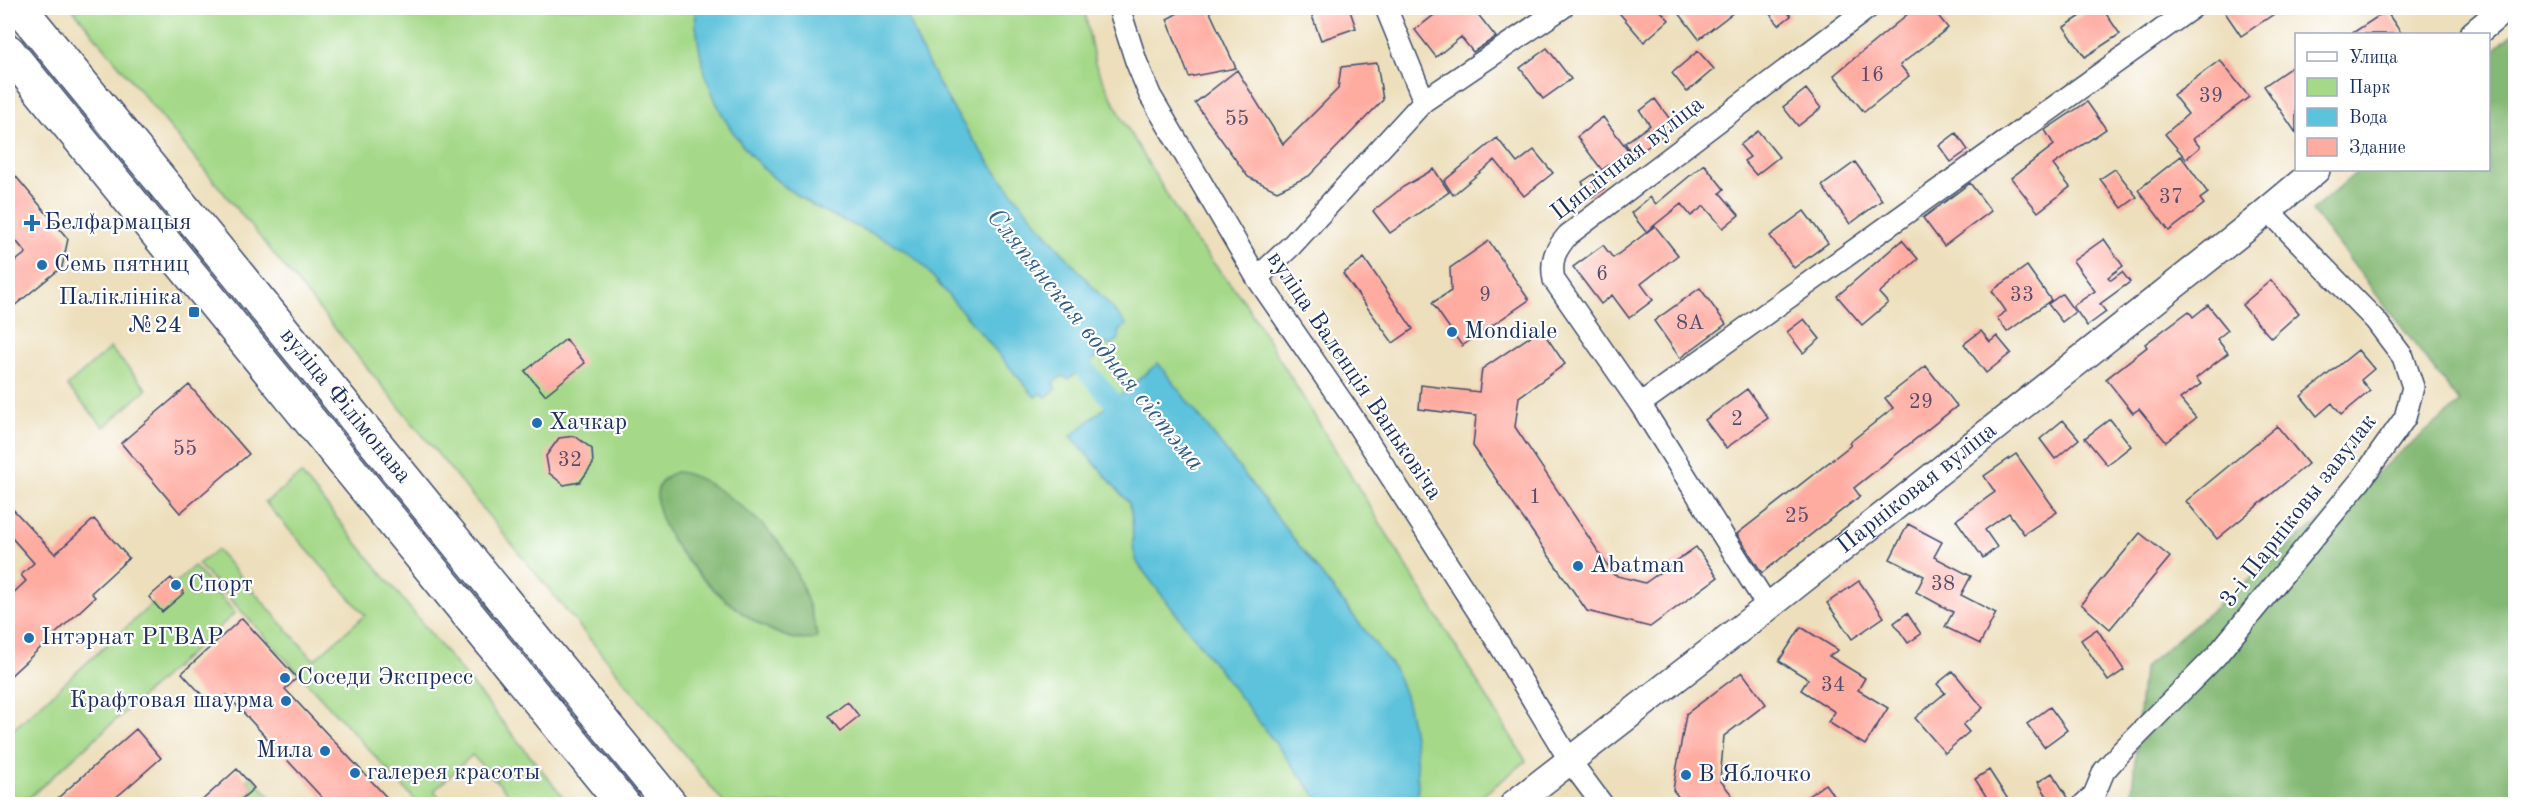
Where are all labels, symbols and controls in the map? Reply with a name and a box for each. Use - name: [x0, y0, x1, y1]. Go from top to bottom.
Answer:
- legend: [2295, 33, 2490, 171]
- text: Улица: [2349, 49, 2398, 67]
- house number: 16: [1860, 65, 1884, 86]
- text: Парк: [2349, 79, 2390, 97]
- house number: 39: [2199, 86, 2223, 107]
- street label: Цяплічная вуліца: [1547, 92, 1709, 226]
- house number: 55: [1225, 109, 1249, 130]
- text: Вода: [2349, 109, 2388, 127]
- text: Здание: [2349, 139, 2406, 157]
- house number: 37: [2159, 187, 2183, 208]
- water label: Сляпянская водная сістэма: [981, 204, 1209, 476]
- place label: Белфармацыя: [44, 211, 192, 235]
- marker: Белфармацыя: [25, 216, 39, 230]
- street label: вуліца Валенція Ваньковіча: [1262, 247, 1446, 505]
- place label: Семь пятниц: [54, 253, 189, 277]
- marker: Семь пятниц: [35, 258, 49, 272]
- house number: 6: [1596, 264, 1608, 285]
- house number: 9: [1479, 285, 1491, 306]
- house number: 33: [2010, 285, 2034, 306]
- place label: Паліклініка №24: [58, 286, 182, 338]
- marker: Паліклініка №24: [187, 305, 201, 319]
- house number: 8А: [1676, 313, 1704, 334]
- place label: Mondiale: [1464, 320, 1557, 344]
- street label: вуліца Філімонава: [275, 324, 415, 488]
- marker: Mondiale: [1445, 325, 1459, 339]
- house number: 29: [1909, 392, 1933, 413]
- house number: 2: [1731, 409, 1743, 430]
- street label: 3-і Парніковы завулак: [2216, 410, 2382, 612]
- place label: Хачкар: [549, 411, 627, 435]
- marker: Хачкар: [530, 416, 544, 430]
- street label: Парніковая вуліца: [1833, 418, 2002, 559]
- house number: 55: [173, 439, 197, 460]
- house number: 32: [558, 450, 582, 471]
- house number: 1: [1529, 487, 1541, 508]
- house number: 25: [1785, 506, 1809, 527]
- place label: Abatman: [1590, 554, 1685, 578]
- marker: Abatman: [1571, 559, 1585, 573]
- place label: Спорт: [188, 573, 253, 597]
- house number: 38: [1931, 574, 1955, 595]
- marker: Спорт: [169, 578, 183, 592]
- place label: Інтэрнат РГВАР: [41, 626, 223, 650]
- marker: Інтэрнат РГВАР: [22, 631, 36, 645]
- place label: Соседи Экспресс: [297, 666, 473, 690]
- marker: Соседи Экспресс: [278, 671, 292, 685]
- house number: 34: [1821, 675, 1845, 696]
- place label: Крафтовая шаурма: [70, 689, 274, 713]
- marker: Крафтовая шаурма: [279, 694, 293, 708]
- place label: Мила: [256, 739, 313, 763]
- marker: Мила: [318, 744, 332, 758]
- place label: галерея красоты: [367, 761, 540, 785]
- place label: В Яблочко: [1698, 763, 1811, 787]
- marker: галерея красоты: [348, 766, 362, 780]
- marker: В Яблочко: [1679, 768, 1693, 782]

